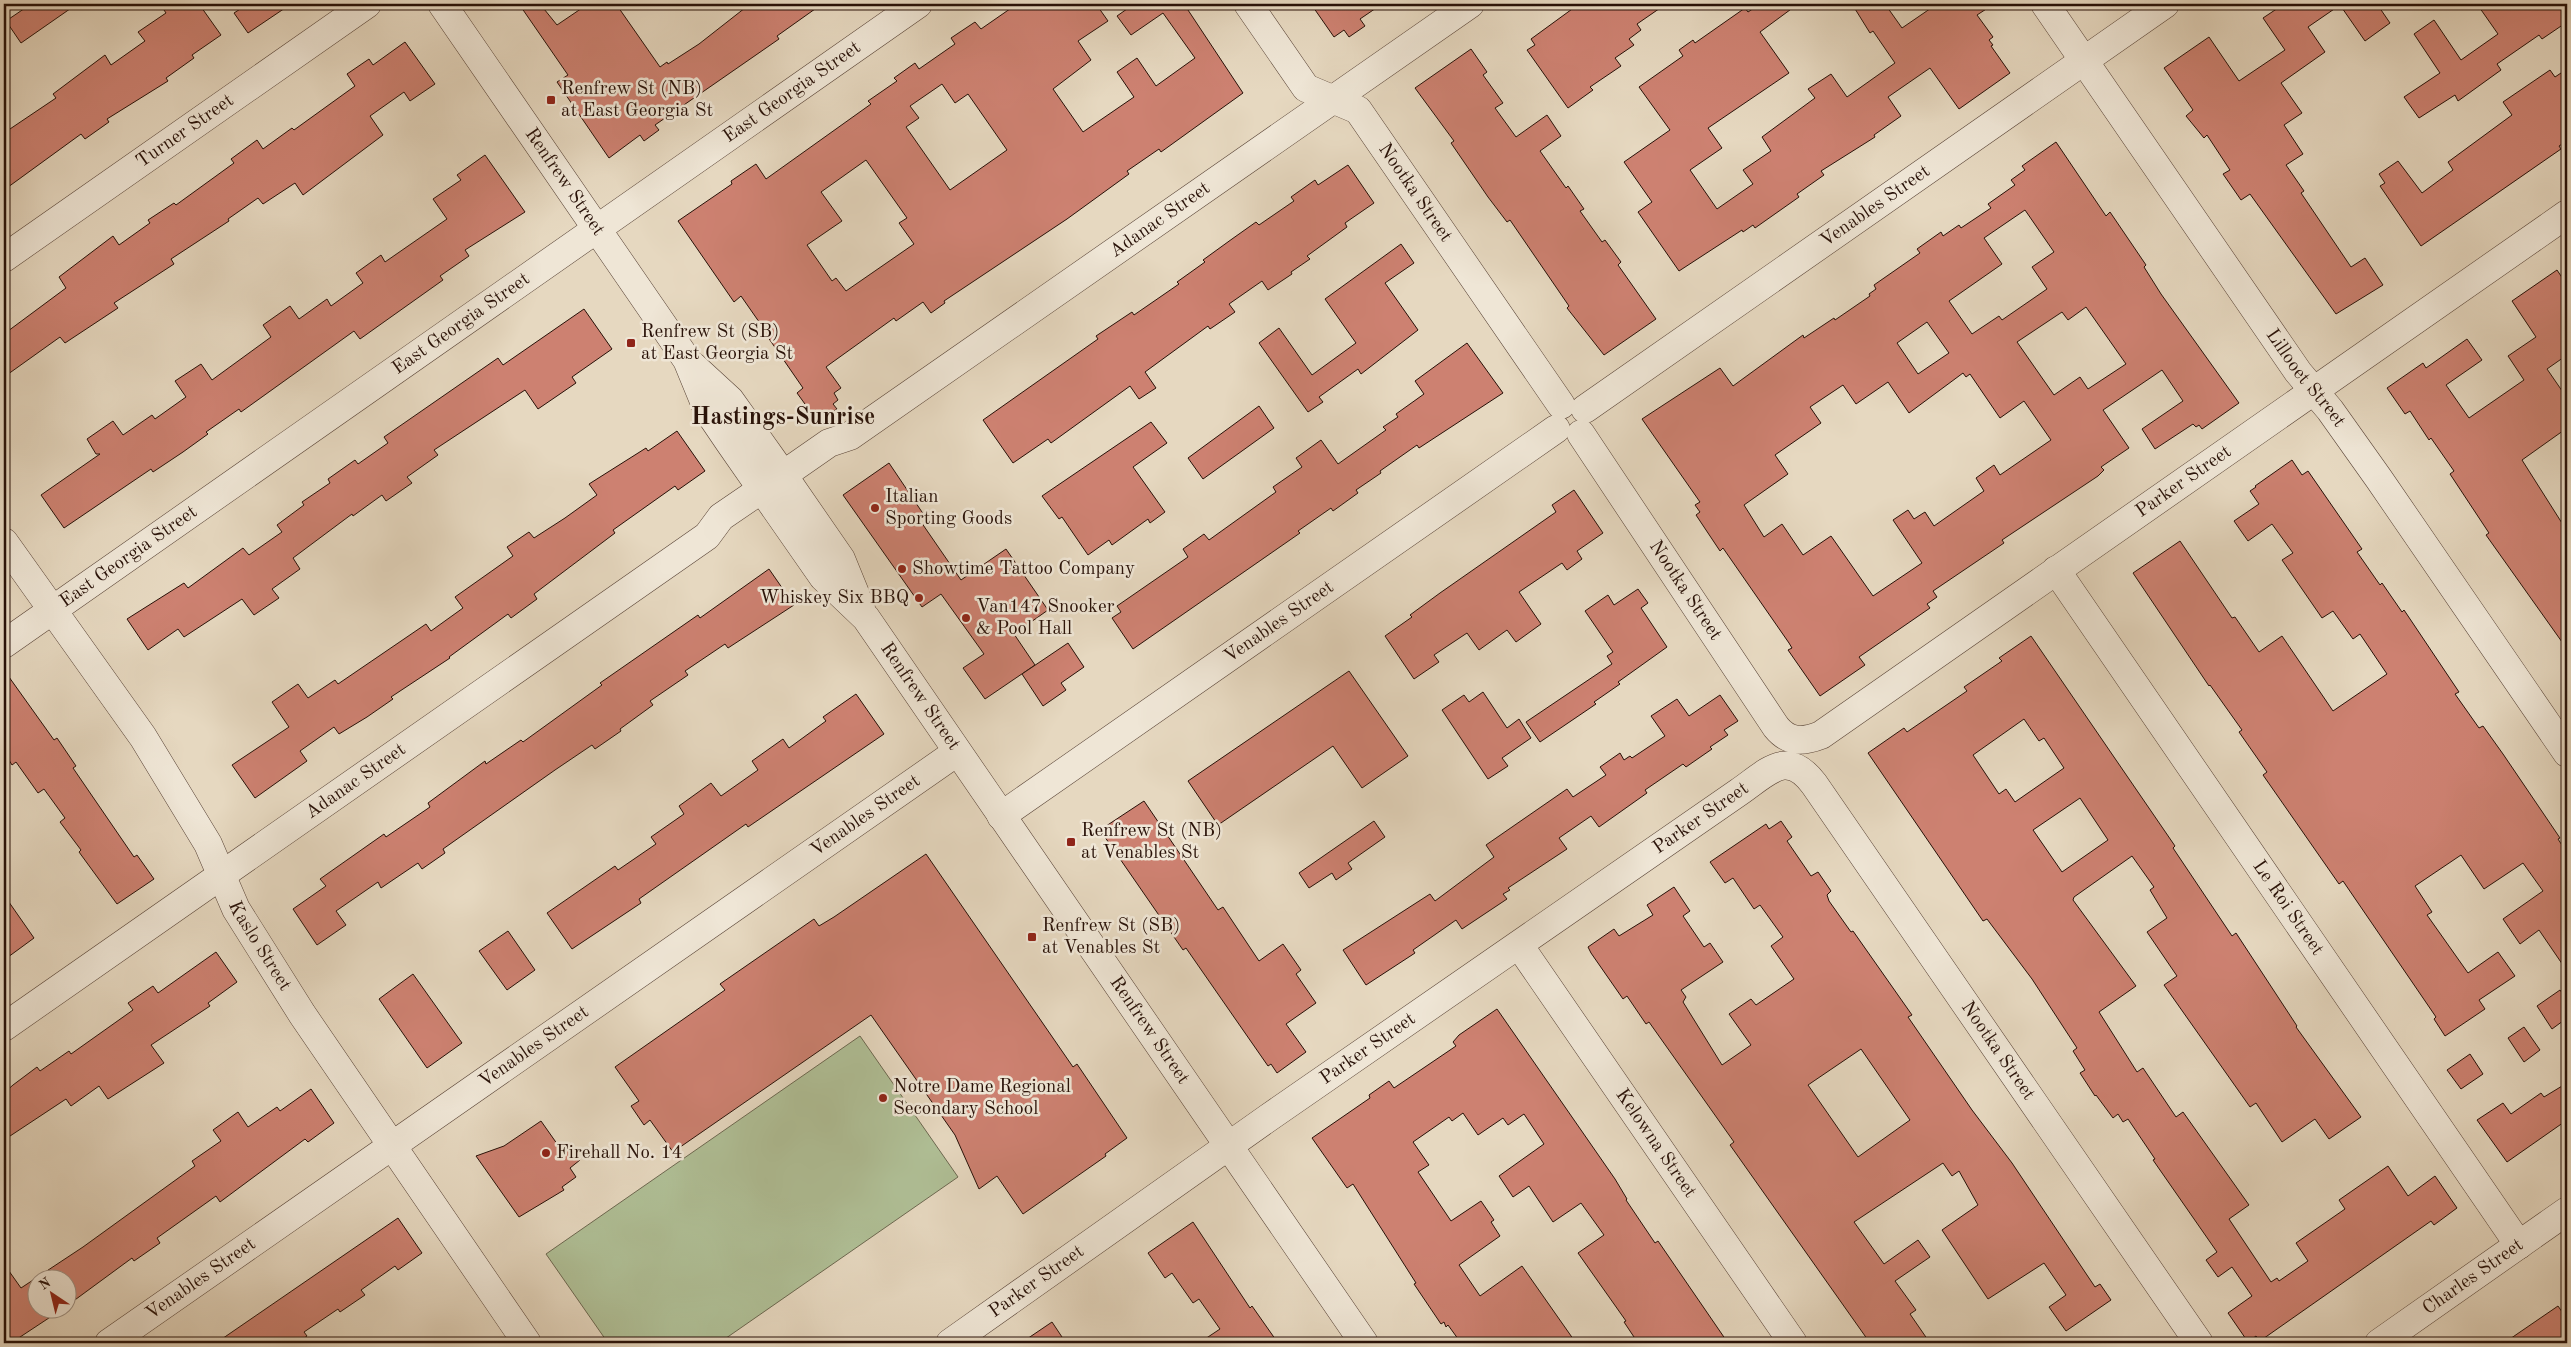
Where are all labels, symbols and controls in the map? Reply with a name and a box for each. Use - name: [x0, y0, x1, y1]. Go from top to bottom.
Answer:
- street label: East Georgia Street: [720, 38, 864, 147]
- place label: Renfrew St (NB) at East Georgia St: [561, 79, 713, 121]
- street label: Turner Street: [133, 91, 237, 172]
- marker: Renfrew St (NB) at East Georgia St: [545, 94, 557, 106]
- street label: Renfrew Street: [521, 125, 608, 239]
- street label: Nootka Street: [1374, 140, 1455, 246]
- street label: Venables Street: [1817, 162, 1934, 251]
- street label: Adanac Street: [1106, 179, 1214, 261]
- street label: East Georgia Street: [389, 269, 533, 378]
- place label: Renfrew St (SB) at East Georgia St: [641, 322, 793, 364]
- street label: Lillooet Street: [2262, 326, 2349, 431]
- marker: Renfrew St (SB) at East Georgia St: [625, 337, 637, 349]
- district label: Hastings-Sunrise: [691, 406, 875, 430]
- street label: Parker Street: [2132, 442, 2235, 521]
- place label: Italian Sporting Goods: [885, 488, 1012, 529]
- street label: East Georgia Street: [56, 502, 201, 611]
- marker: Italian Sporting Goods: [869, 502, 881, 514]
- street label: Nootka Street: [1645, 537, 1725, 644]
- place label: Showtime Tattoo Company: [912, 560, 1135, 579]
- marker: Showtime Tattoo Company: [896, 563, 908, 575]
- street label: Venables Street: [1221, 577, 1337, 667]
- place label: Whiskey Six BBQ: [759, 589, 909, 608]
- marker: Whiskey Six BBQ: [913, 592, 925, 604]
- place label: Van147 Snooker & Pool Hall: [976, 598, 1115, 639]
- marker: Van147 Snooker & Pool Hall: [960, 612, 972, 624]
- street label: Renfrew Street: [876, 639, 963, 754]
- street label: Adanac Street: [302, 740, 409, 823]
- street label: Venables Street: [807, 771, 924, 860]
- street label: Parker Street: [1650, 779, 1752, 858]
- place label: Renfrew St (NB) at Venables St: [1081, 821, 1222, 863]
- marker: Renfrew St (NB) at Venables St: [1065, 836, 1077, 848]
- street label: Le Roi Street: [2249, 857, 2327, 959]
- street label: Kaslo Street: [224, 898, 294, 994]
- place label: Renfrew St (SB) at Venables St: [1042, 916, 1180, 958]
- marker: Renfrew St (SB) at Venables St: [1026, 931, 1038, 943]
- street label: Renfrew Street: [1106, 973, 1193, 1088]
- street label: Nootka Street: [1957, 998, 2038, 1104]
- street label: Venables Street: [476, 1002, 592, 1091]
- street label: Parker Street: [1317, 1009, 1419, 1088]
- place label: Notre Dame Regional Secondary School: [893, 1078, 1071, 1119]
- street label: Kelowna Street: [1612, 1086, 1700, 1201]
- marker: Notre Dame Regional Secondary School: [877, 1092, 889, 1104]
- place label: Firehall No. 14: [556, 1144, 683, 1163]
- marker: Firehall No. 14: [540, 1147, 552, 1159]
- street label: Venables Street: [143, 1234, 259, 1324]
- street label: Charles Street: [2419, 1235, 2527, 1319]
- street label: Parker Street: [986, 1242, 1088, 1322]
- north arrow: [28, 1270, 78, 1320]
- text: N: [37, 1275, 54, 1293]

